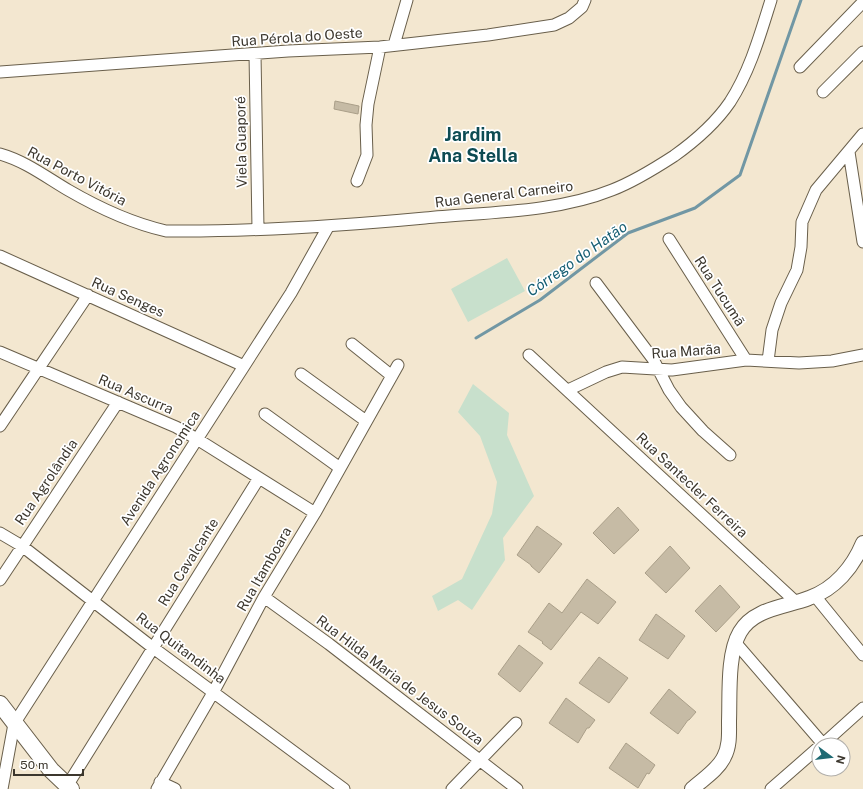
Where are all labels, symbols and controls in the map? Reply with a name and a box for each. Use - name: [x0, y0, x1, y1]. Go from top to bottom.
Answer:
- street label: Rua Pérola do Oeste: [231, 24, 363, 50]
- street label: Viela Guaporé: [232, 96, 250, 188]
- district label: Jardim Ana Stella: [428, 124, 518, 166]
- street label: Rua Porto Vitória: [25, 143, 129, 209]
- street label: Rua General Carneiro: [434, 178, 574, 210]
- water label: Córrego do Hatão: [523, 218, 630, 300]
- street label: Rua Tucumã: [692, 253, 748, 329]
- street label: Rua Senges: [89, 274, 167, 320]
- street label: Rua Marãa: [651, 341, 721, 361]
- street label: Rua Ascurra: [96, 371, 176, 417]
- street label: Avenida Agronomica: [117, 408, 203, 528]
- street label: Rua Santecler Ferreira: [633, 429, 751, 541]
- street label: Rua Agrolândia: [11, 436, 81, 528]
- street label: Rua Cavalcante: [155, 515, 221, 609]
- street label: Rua Itamboara: [233, 524, 295, 614]
- street label: Rua Quitandinha: [133, 609, 229, 687]
- street label: Rua Hilda Maria de Jesus Souza: [313, 612, 487, 748]
- north arrow: [811, 737, 851, 777]
- scale bar: [14, 751, 83, 777]
- text: N: [834, 754, 848, 765]
- text: 50 m: [20, 758, 48, 772]

